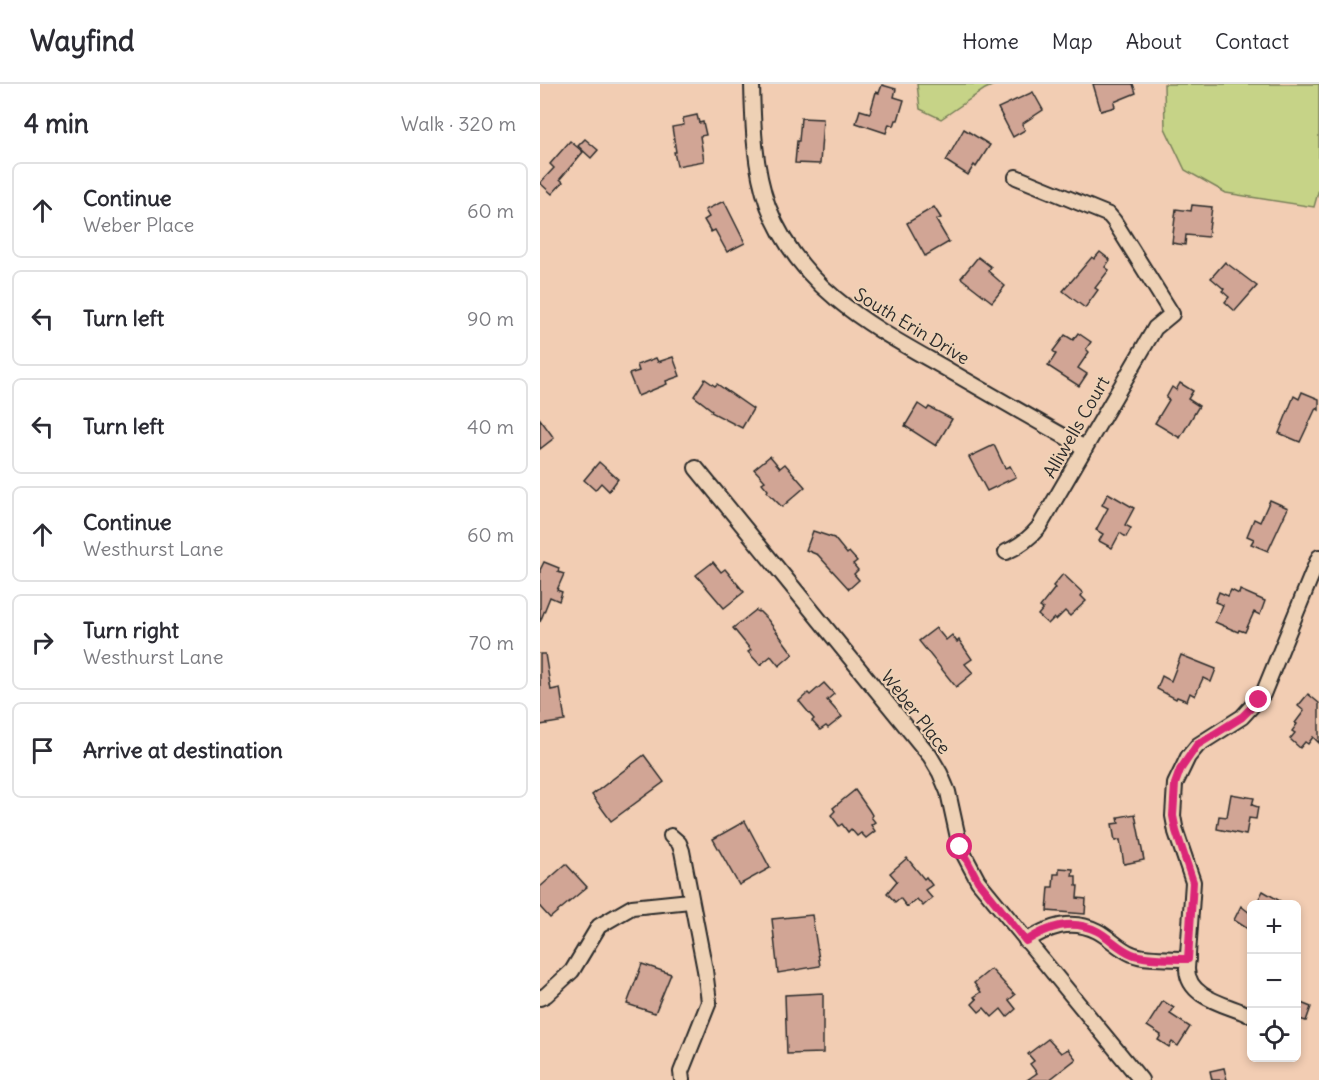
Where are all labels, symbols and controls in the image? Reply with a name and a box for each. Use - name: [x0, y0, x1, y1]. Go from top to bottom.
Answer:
- text: Wayfind: [30, 23, 134, 59]
- text: Home: [962, 28, 1019, 55]
- text: Map: [1052, 28, 1093, 55]
- text: About: [1126, 28, 1182, 55]
- text: Contact: [1215, 28, 1289, 55]
- text: 4 min: [24, 107, 89, 140]
- text: Walk · 320 m: [401, 111, 516, 136]
- text: Continue: [83, 184, 172, 212]
- icon: ahead: [26, 194, 59, 227]
- text: 60 m: [467, 198, 514, 223]
- text: Weber Place: [83, 212, 194, 237]
- street label: South Erin Drive: [850, 283, 974, 369]
- icon: left: [26, 302, 59, 335]
- text: Turn left: [83, 304, 164, 332]
- text: 90 m: [467, 306, 514, 331]
- street label: Alliwells Court: [1038, 372, 1114, 482]
- icon: left: [26, 410, 59, 443]
- text: Turn left: [83, 412, 164, 440]
- text: 40 m: [467, 414, 514, 439]
- text: Continue: [83, 508, 172, 536]
- icon: ahead: [26, 518, 59, 551]
- text: 60 m: [467, 522, 514, 547]
- text: Westhurst Lane: [83, 536, 223, 561]
- text: Turn right: [83, 616, 179, 644]
- icon: right: [26, 626, 59, 659]
- text: 70 m: [469, 630, 514, 655]
- text: Westhurst Lane: [83, 644, 223, 669]
- street label: Weber Place: [876, 665, 956, 759]
- route end: [1245, 686, 1271, 712]
- icon: arrive: [26, 734, 59, 767]
- text: Arrive at destination: [83, 736, 283, 764]
- route start: [946, 833, 972, 859]
- map controls: [1247, 900, 1301, 1062]
- button: +: [1247, 900, 1301, 954]
- button: −: [1247, 954, 1301, 1008]
- button: locate: [1247, 1008, 1301, 1062]

